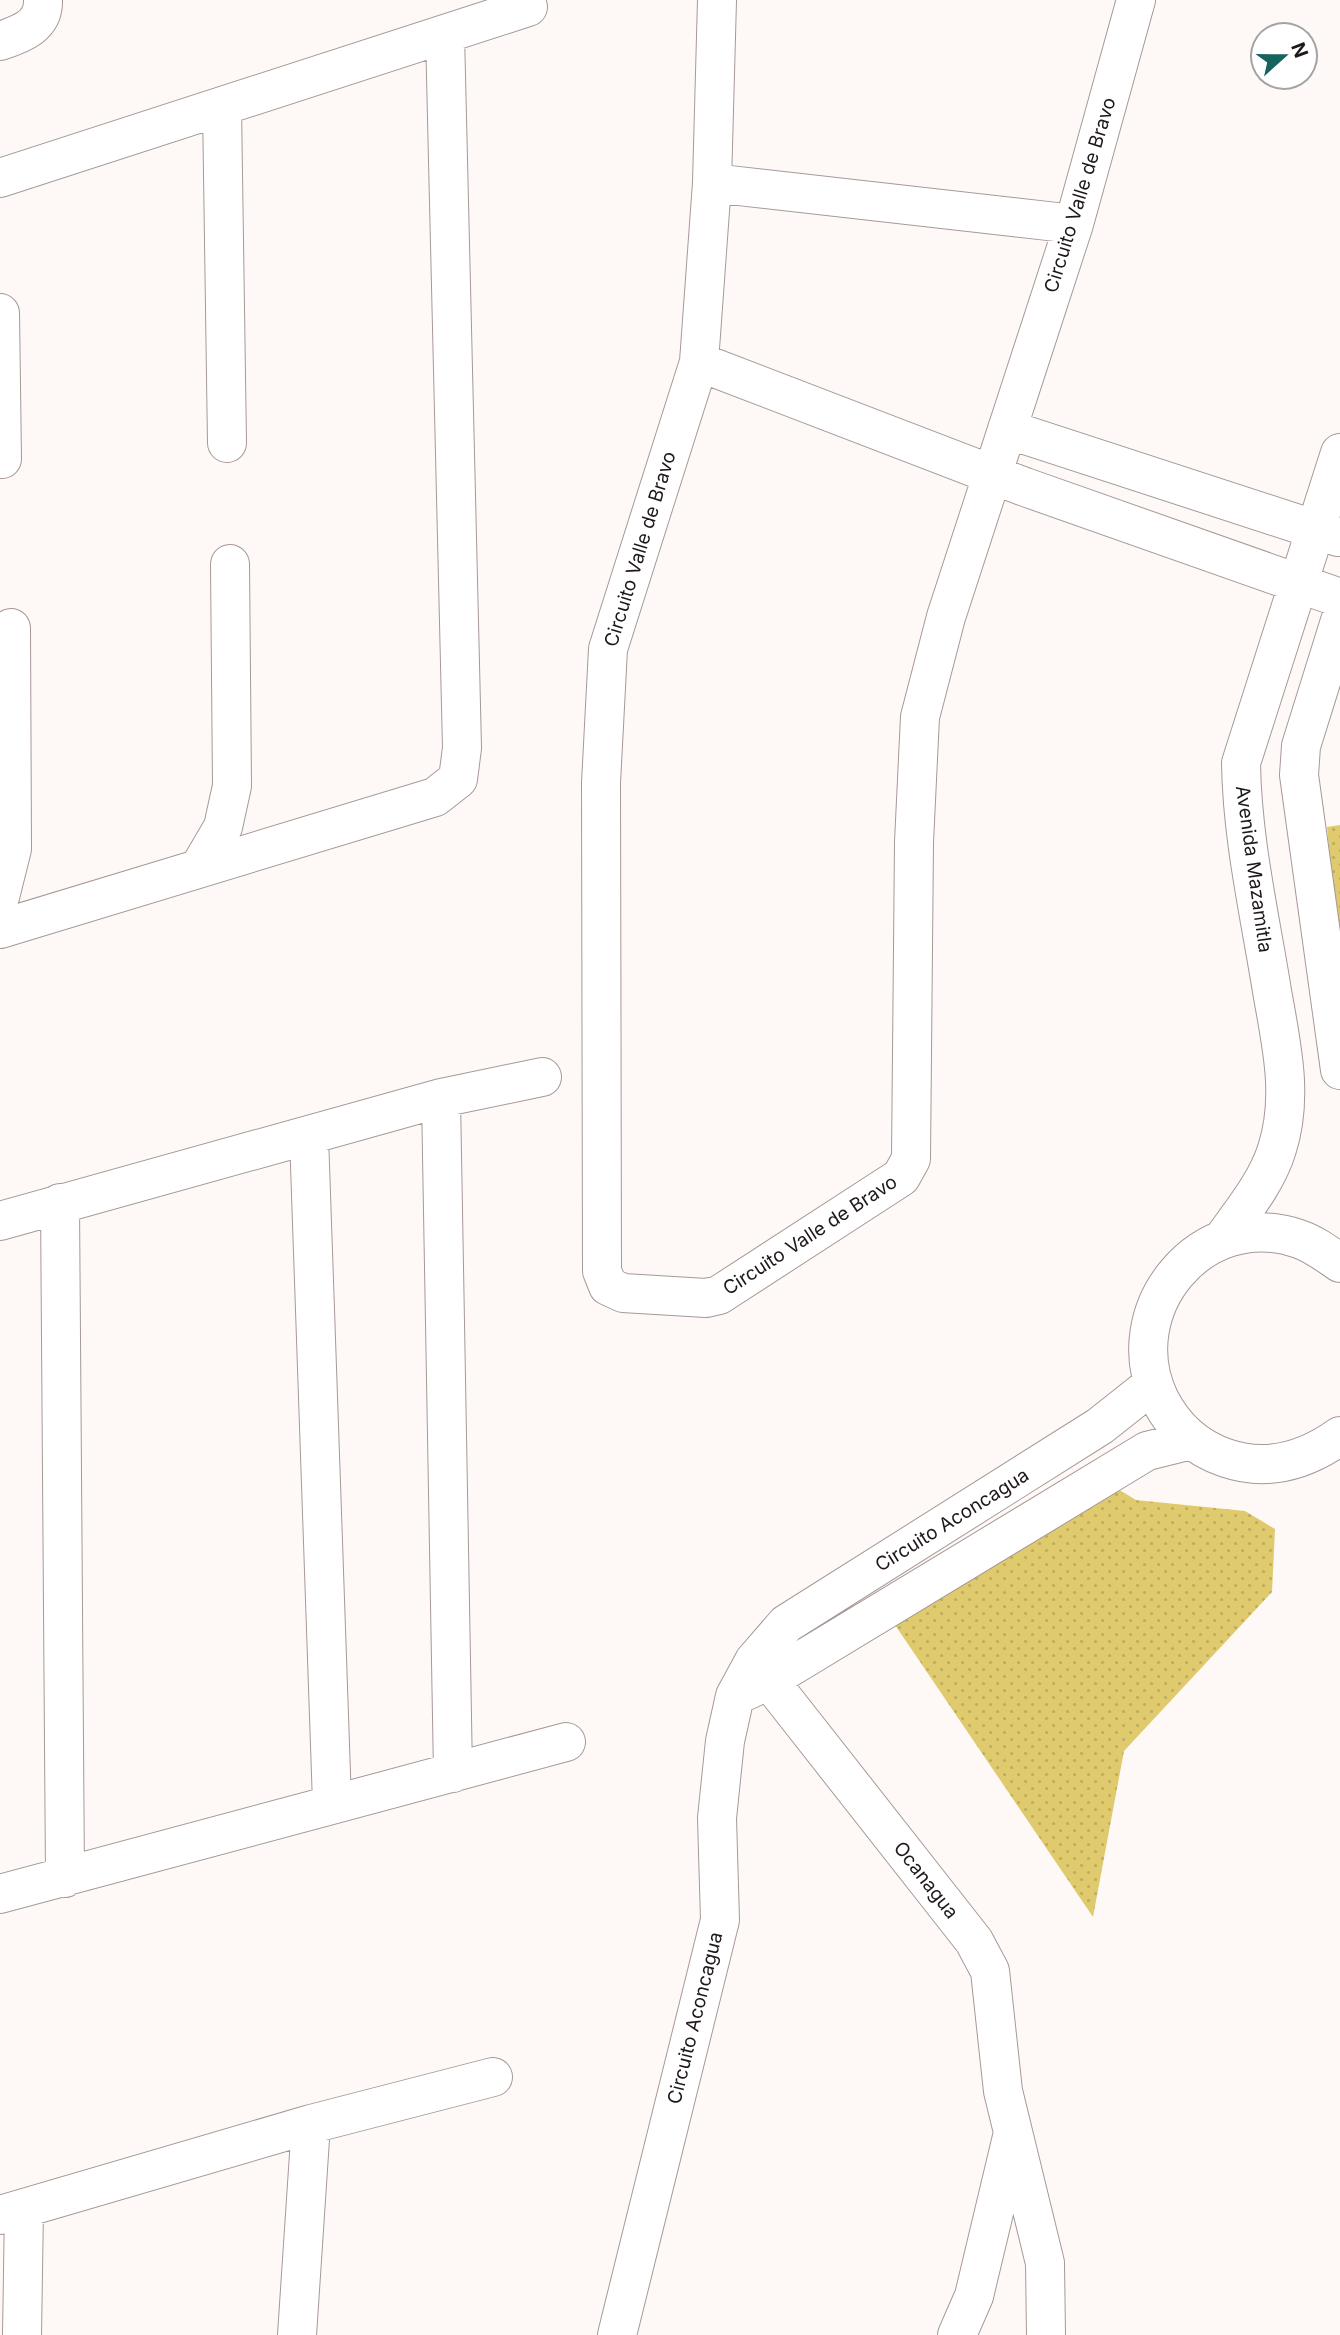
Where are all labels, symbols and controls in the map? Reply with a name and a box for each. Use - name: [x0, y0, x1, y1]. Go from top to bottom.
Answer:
- north arrow: [1249, 21, 1319, 91]
- text: N: [1286, 39, 1313, 61]
- street label: Circuito Valle de Bravo: [1039, 95, 1121, 295]
- street label: Circuito Valle de Bravo: [599, 449, 681, 649]
- street label: Avenida Mazamitla: [1231, 784, 1277, 954]
- street label: Circuito Valle de Bravo: [719, 1170, 901, 1300]
- street label: Circuito Aconcagua: [871, 1463, 1033, 1577]
- street label: Ocanagua: [889, 1837, 963, 1923]
- street label: Circuito Aconcagua: [662, 1930, 728, 2106]

